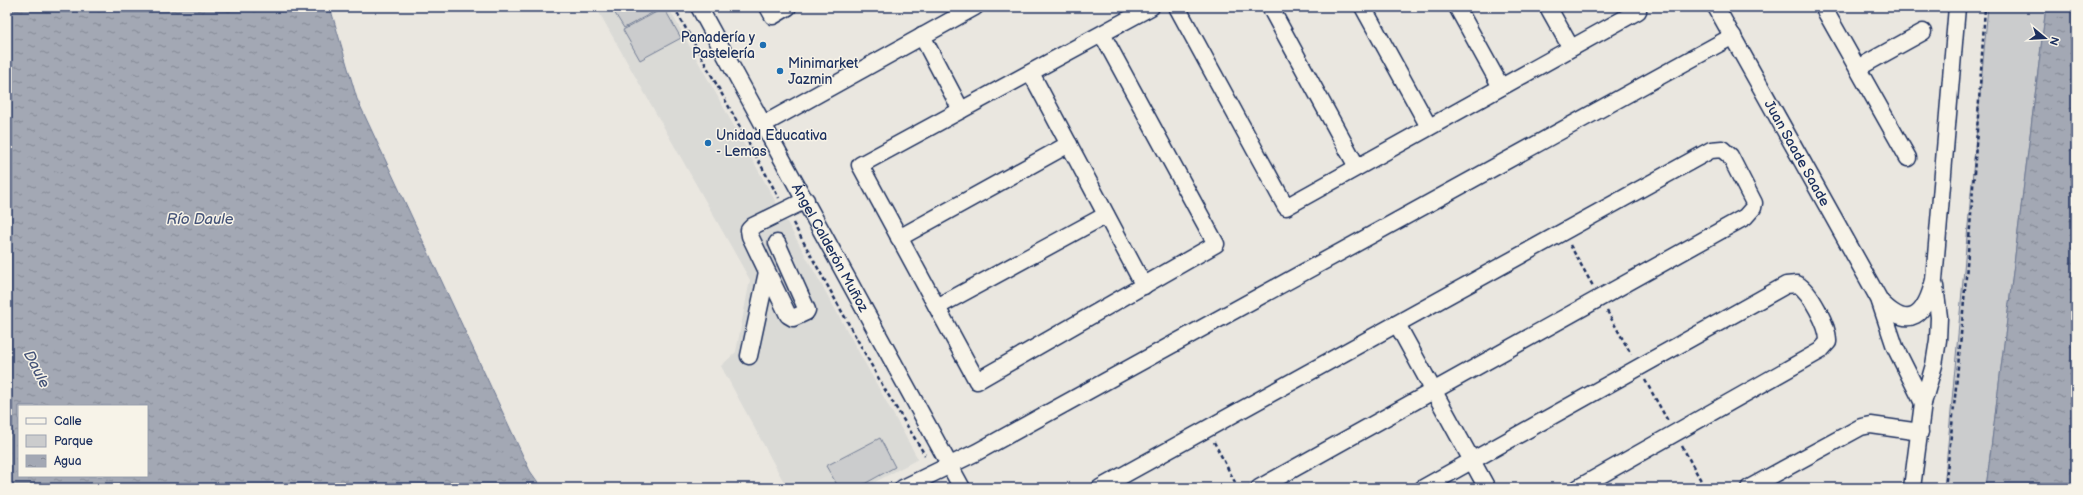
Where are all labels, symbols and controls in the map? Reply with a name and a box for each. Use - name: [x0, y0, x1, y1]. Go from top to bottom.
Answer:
- north arrow: [2025, 18, 2065, 58]
- place label: Panadería y Pastelería: [681, 29, 756, 62]
- text: N: [2047, 35, 2061, 47]
- marker: Panadería y Pastelería: [758, 40, 768, 50]
- place label: Minimarket Jazmin: [788, 55, 859, 88]
- marker: Minimarket Jazmin: [775, 66, 785, 76]
- street label: Juan Saade Saade: [1760, 97, 1833, 209]
- place label: Unidad Educativa - Lemas: [716, 127, 827, 160]
- marker: Unidad Educativa - Lemas: [703, 138, 713, 148]
- street label: Ángel Calderón Muñoz: [788, 180, 872, 315]
- water label: Río Daule: [167, 210, 234, 229]
- water label: Daule: [19, 347, 54, 392]
- legend: [18, 405, 148, 477]
- text: Calle: [54, 414, 82, 429]
- text: Parque: [54, 434, 93, 449]
- text: Agua: [54, 454, 82, 469]

